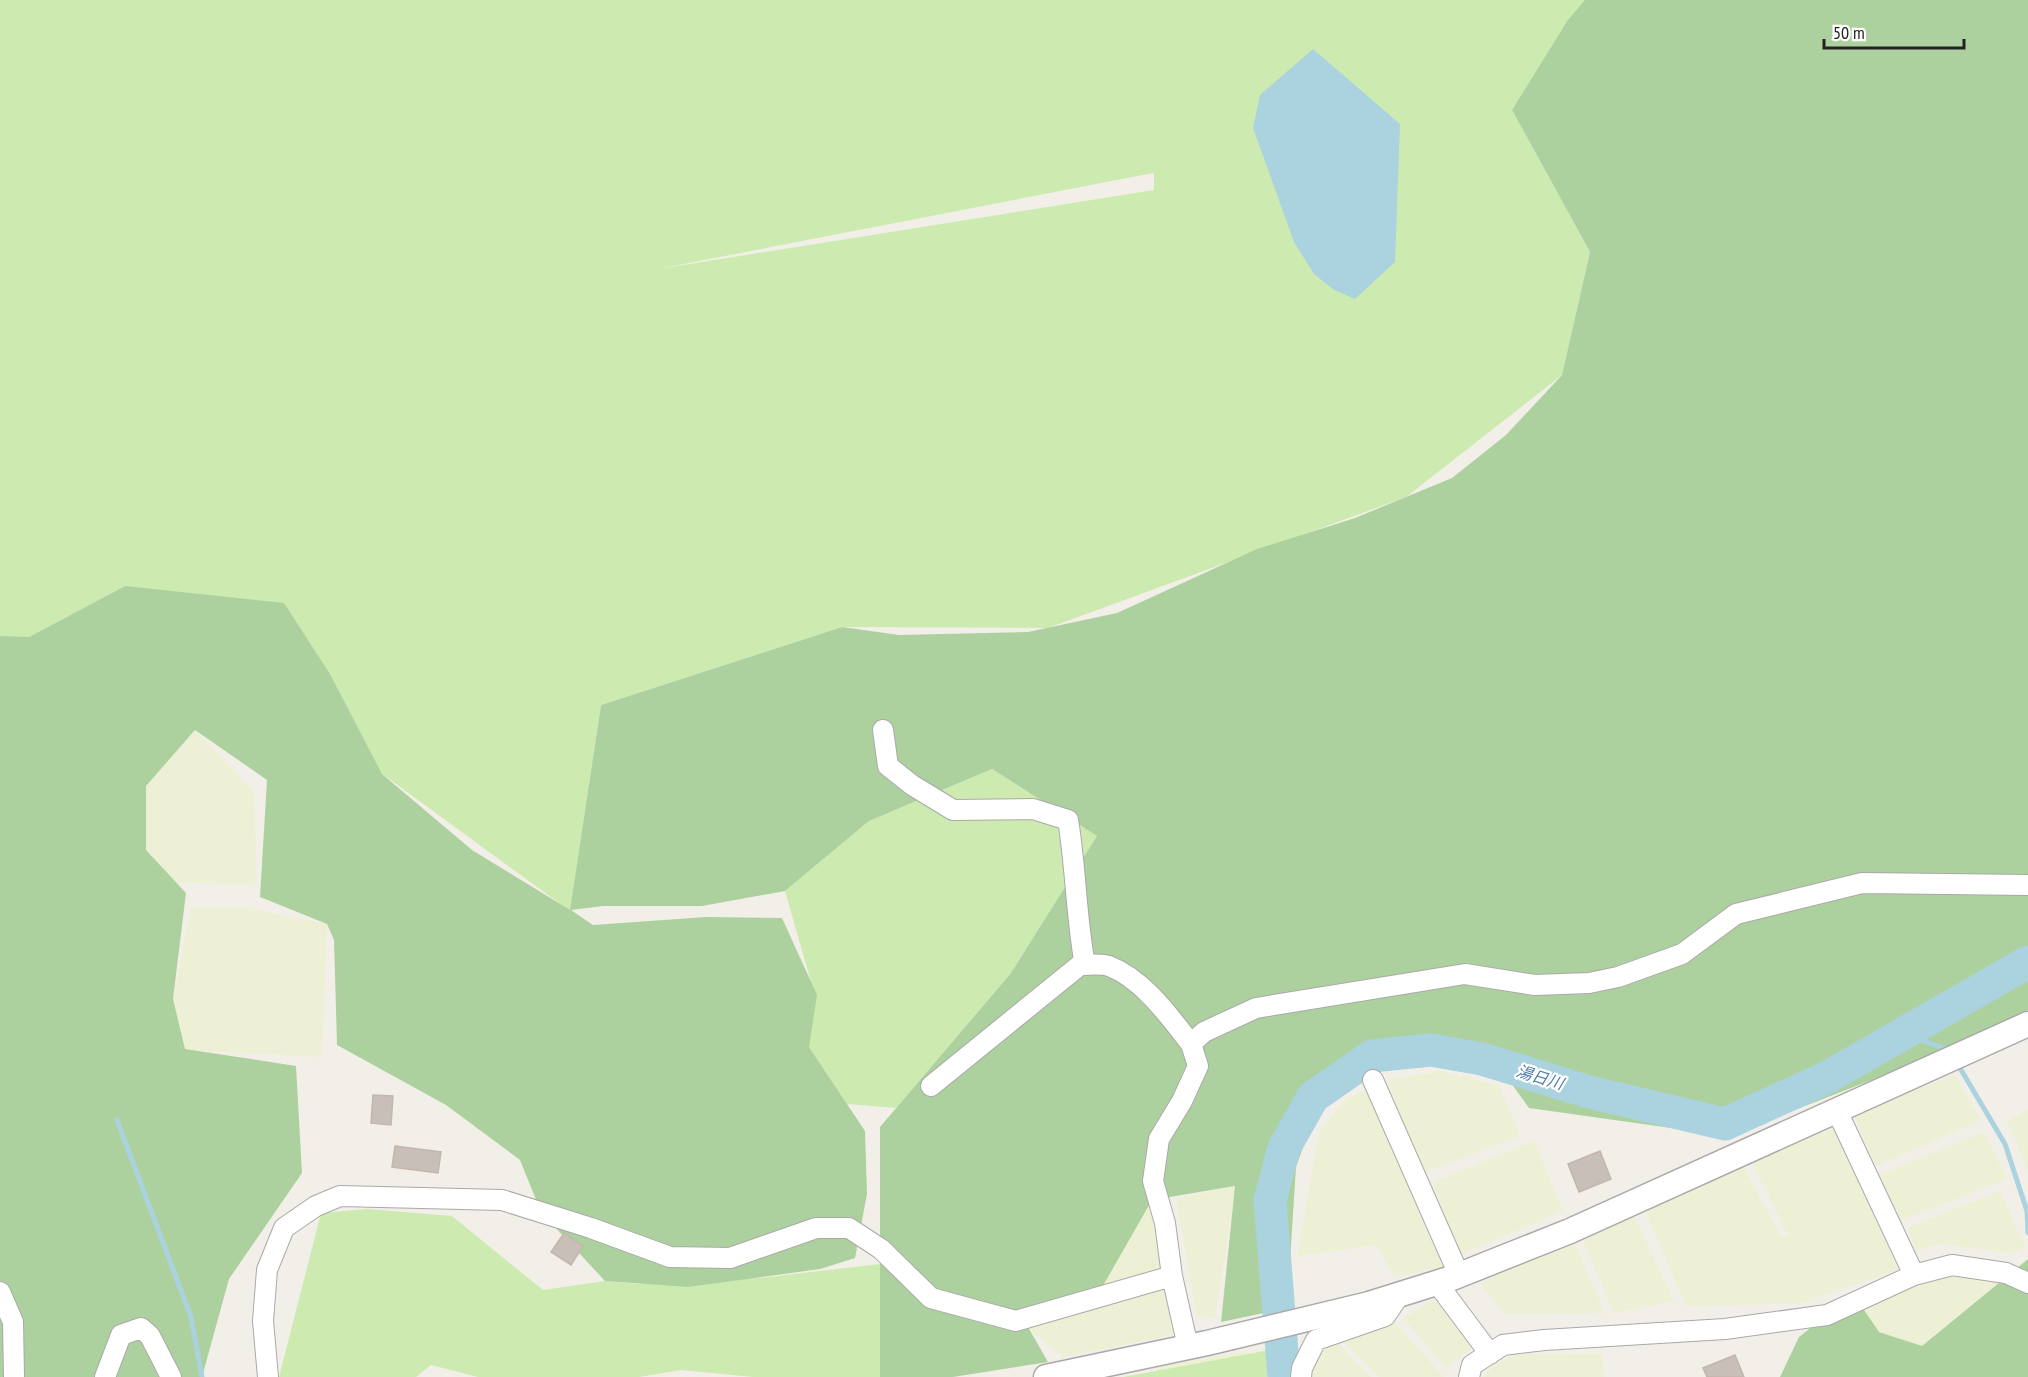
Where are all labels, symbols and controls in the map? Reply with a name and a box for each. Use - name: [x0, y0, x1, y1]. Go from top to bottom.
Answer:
- scale bar: [1824, 12, 1964, 50]
- text: 50 m: [1833, 21, 1865, 44]
- water label: 湯日川: [1514, 1060, 1568, 1094]

